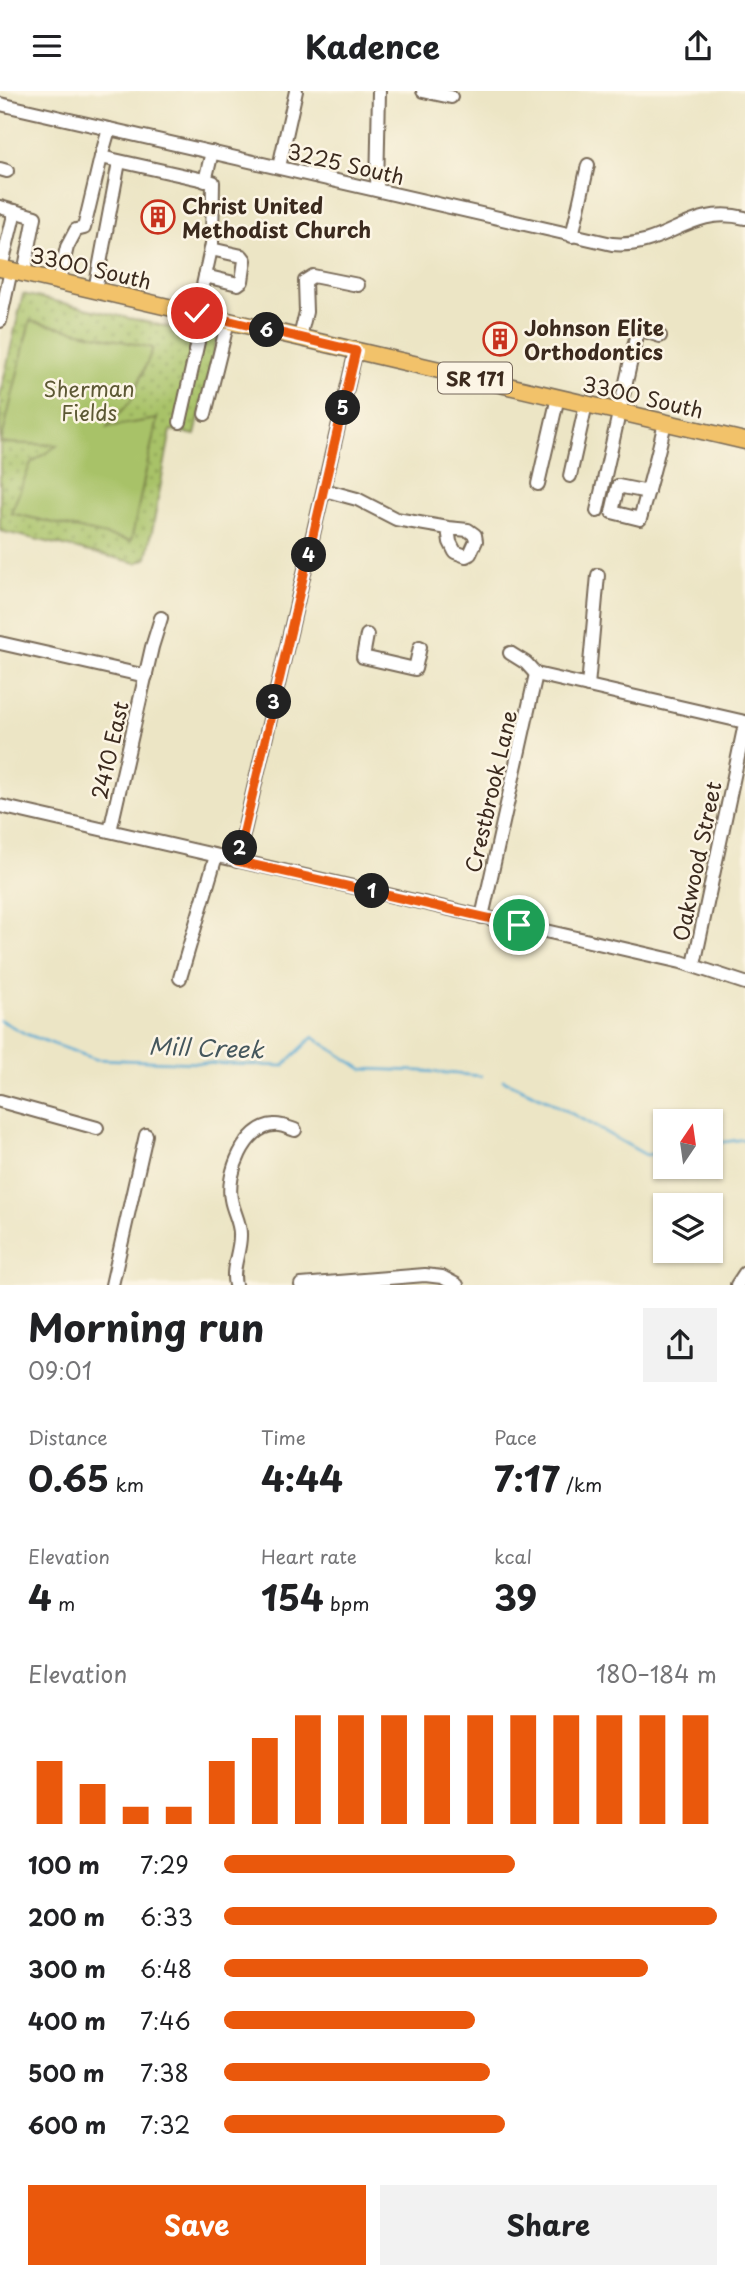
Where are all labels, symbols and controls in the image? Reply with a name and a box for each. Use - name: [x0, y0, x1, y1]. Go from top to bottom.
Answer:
- text: Kadence: [305, 22, 440, 70]
- icon: menu: [28, 27, 66, 65]
- icon: share: [679, 27, 717, 65]
- street label: 3225 South: [284, 134, 408, 192]
- place label: Christ United Methodist Church: [182, 189, 371, 245]
- building icon: Christ United Methodist Church: [139, 198, 177, 236]
- street label: 3300 South: [27, 238, 155, 296]
- pin: [167, 283, 227, 343]
- icon: check: [178, 294, 216, 332]
- place label: Johnson Elite Orthodontics: [524, 311, 664, 367]
- pin: 6: [250, 313, 284, 347]
- text: 6: [260, 315, 273, 343]
- building icon: Johnson Elite Orthodontics: [481, 320, 519, 358]
- road number: SR 171: [438, 363, 512, 393]
- street label: 3300 South: [579, 367, 707, 425]
- park label: Sherman Fields: [43, 372, 135, 428]
- pin: 5: [326, 391, 360, 425]
- text: 5: [336, 393, 349, 421]
- pin: 4: [292, 538, 326, 573]
- text: 4: [302, 540, 315, 568]
- pin: 3: [256, 685, 292, 719]
- text: 3: [267, 687, 280, 715]
- street label: 2410 East: [82, 698, 136, 802]
- street label: Crestbrook Lane: [456, 707, 524, 875]
- street label: Oakwood Street: [663, 778, 729, 944]
- pin: 2: [222, 831, 258, 865]
- text: 2: [233, 833, 246, 861]
- pin: 1: [354, 873, 390, 909]
- text: 1: [367, 876, 376, 904]
- pin: [489, 895, 549, 955]
- icon: arrive: [500, 906, 538, 944]
- water label: Mill Creek: [148, 1028, 265, 1067]
- north arrow: [653, 1109, 723, 1179]
- map controls: [653, 1109, 723, 1263]
- button: layers: [653, 1193, 723, 1263]
- text: Morning run: [28, 1298, 264, 1355]
- button: share: [643, 1308, 717, 1382]
- text: 09:01: [28, 1353, 92, 1388]
- text: Distance: [28, 1423, 108, 1451]
- text: Time: [261, 1423, 306, 1451]
- text: Pace: [494, 1423, 537, 1451]
- text: 0.65: [28, 1451, 109, 1504]
- text: 4:44: [261, 1451, 343, 1504]
- text: 7:17: [494, 1451, 560, 1504]
- text: km: [109, 1470, 144, 1498]
- text: /km: [560, 1470, 602, 1498]
- text: Elevation: [28, 1542, 110, 1570]
- text: Heart rate: [261, 1542, 357, 1570]
- text: kcal: [494, 1542, 532, 1570]
- text: 4: [28, 1570, 52, 1623]
- text: 154: [261, 1570, 324, 1623]
- text: 39: [494, 1570, 537, 1623]
- text: m: [52, 1589, 75, 1617]
- text: bpm: [324, 1589, 369, 1617]
- text: Elevation: [28, 1656, 127, 1691]
- text: 180–184 m: [596, 1656, 717, 1691]
- text: 100 m: [28, 1847, 100, 1882]
- text: 7:29: [140, 1847, 189, 1882]
- text: 200 m: [28, 1899, 105, 1934]
- text: 6:33: [140, 1899, 193, 1934]
- text: 300 m: [28, 1951, 106, 1986]
- text: 6:48: [140, 1951, 192, 1986]
- text: 400 m: [28, 2003, 106, 2038]
- text: 7:46: [140, 2003, 191, 2038]
- text: 500 m: [28, 2055, 105, 2090]
- text: 7:38: [140, 2055, 189, 2090]
- text: 600 m: [28, 2107, 106, 2142]
- text: 7:32: [140, 2107, 190, 2142]
- button: Save: [28, 2185, 366, 2265]
- button: Share: [380, 2185, 717, 2265]

